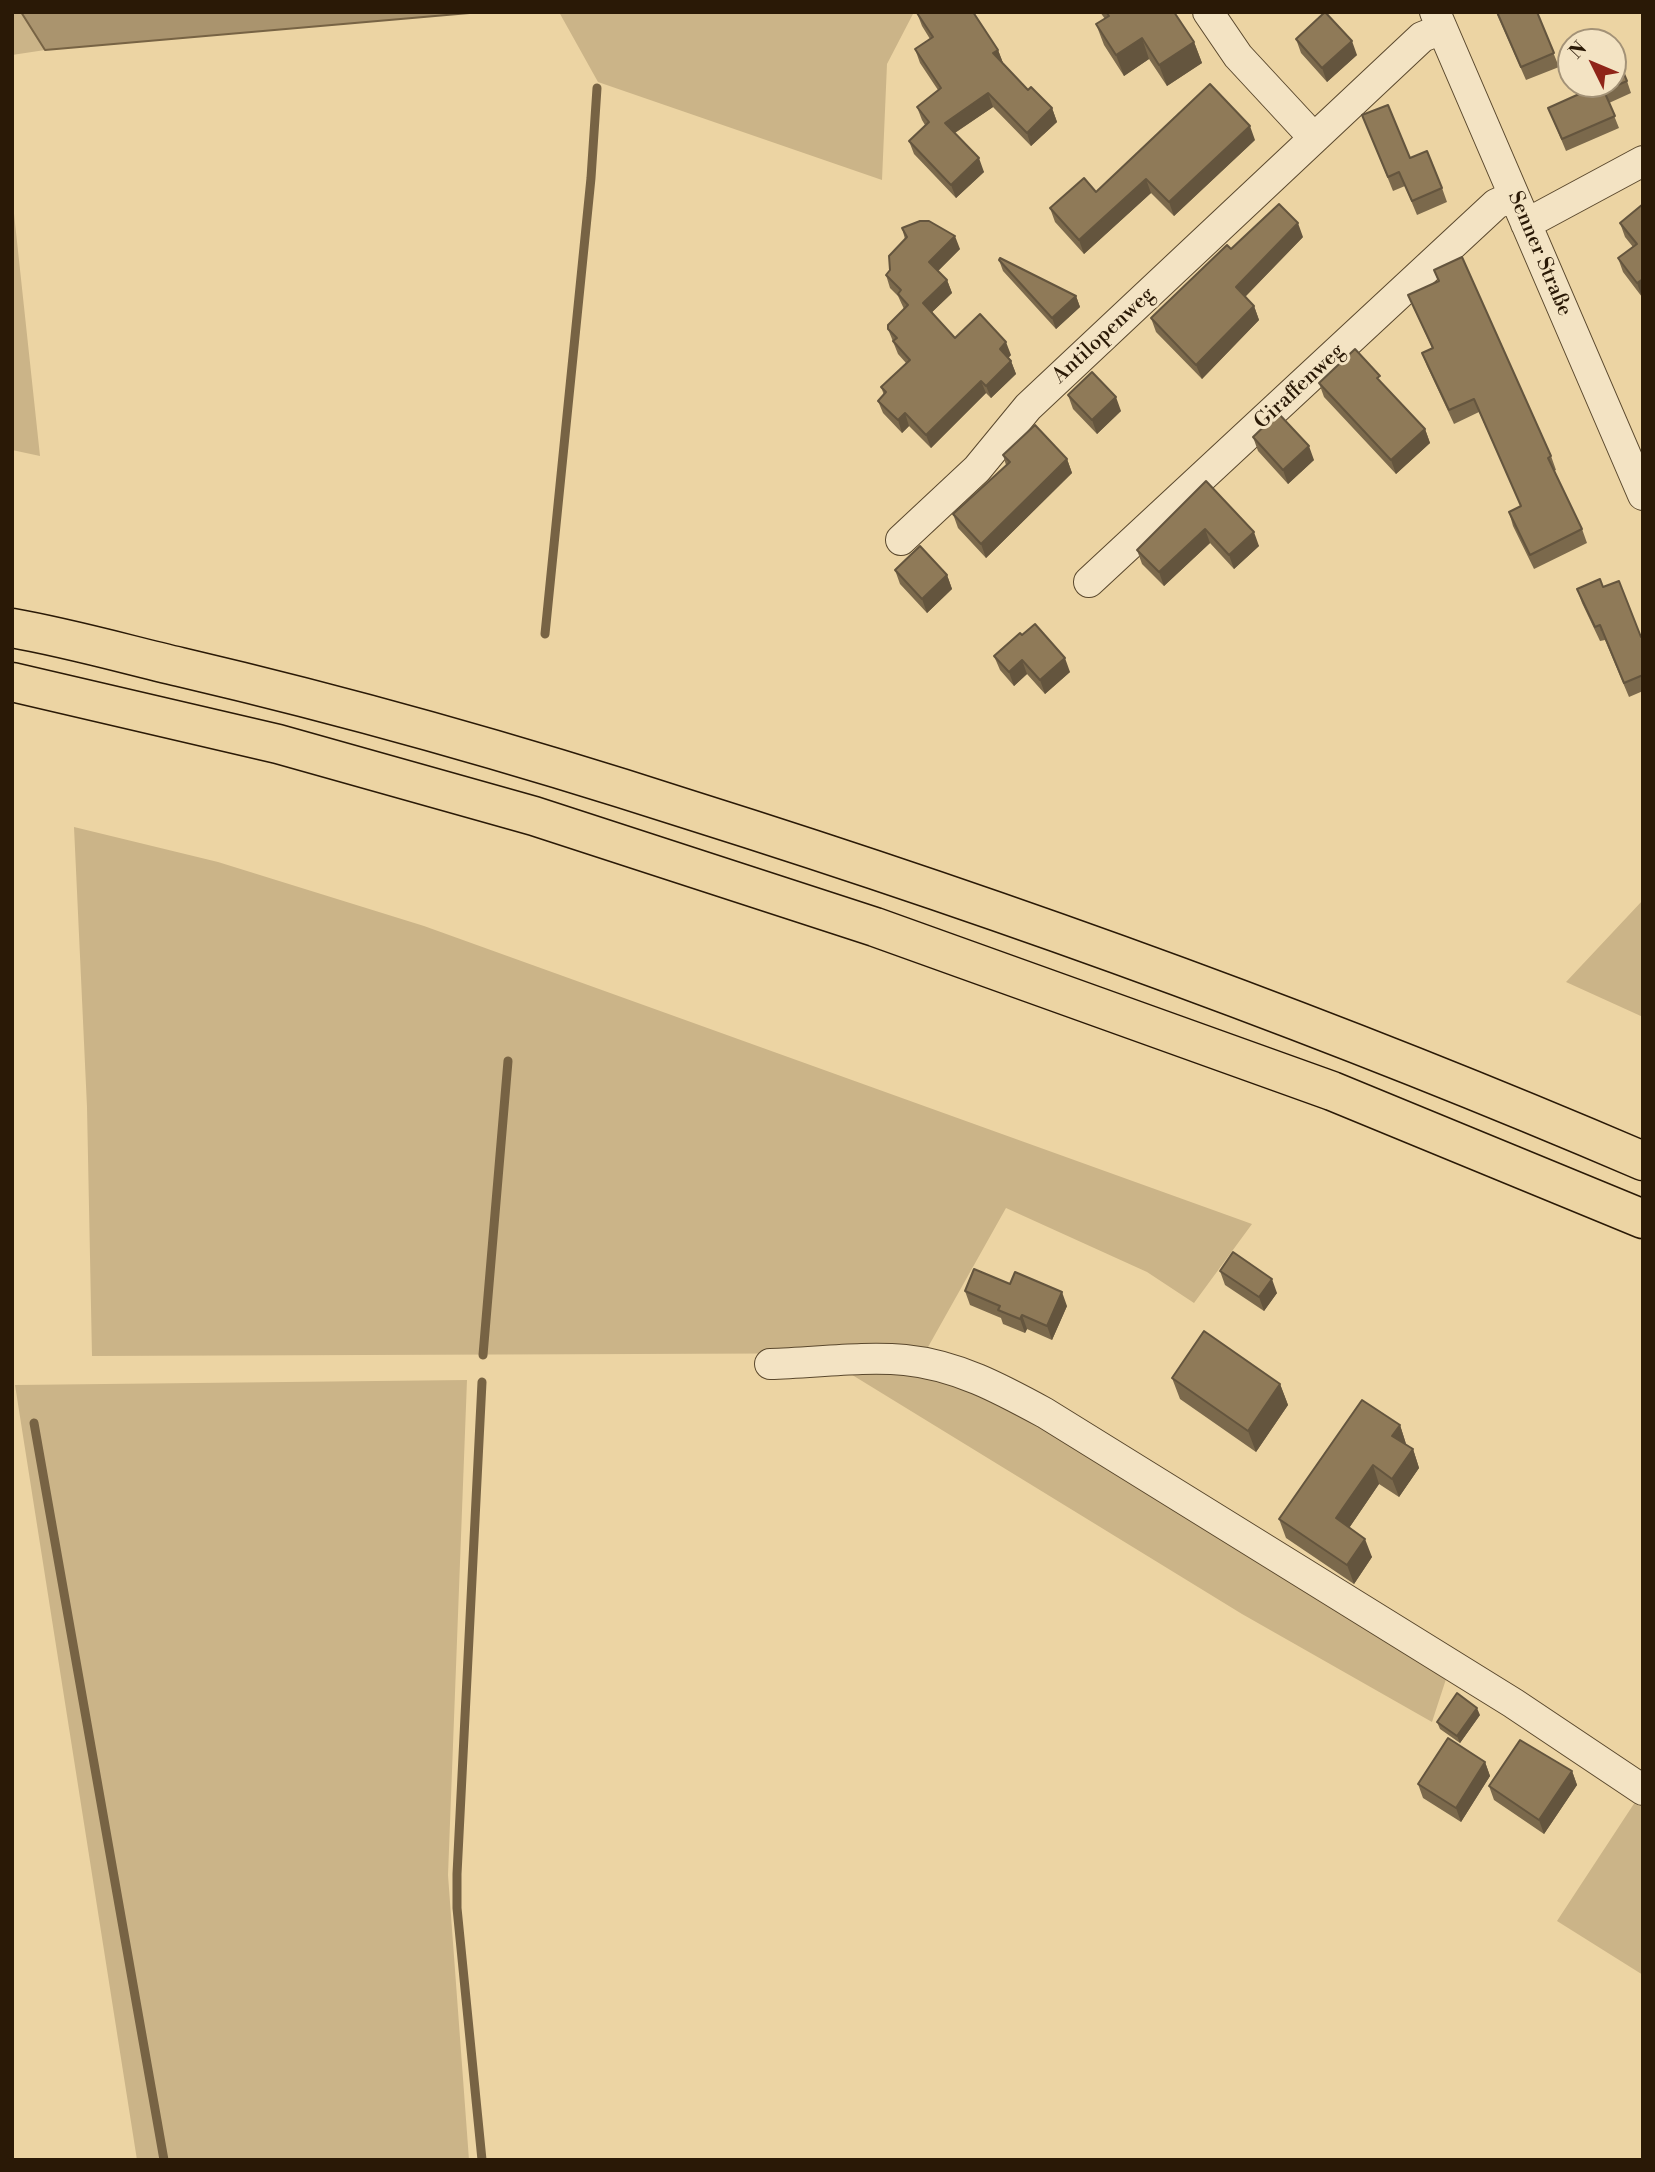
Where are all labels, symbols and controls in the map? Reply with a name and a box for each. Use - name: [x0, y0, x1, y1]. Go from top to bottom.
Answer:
- north arrow: [1557, 28, 1627, 98]
- text: N: [1564, 36, 1592, 64]
- street label: Senner Straße: [1501, 188, 1577, 320]
- street label: Antilopenweg: [1048, 282, 1160, 390]
- street label: Giraffenweg: [1250, 339, 1350, 435]

